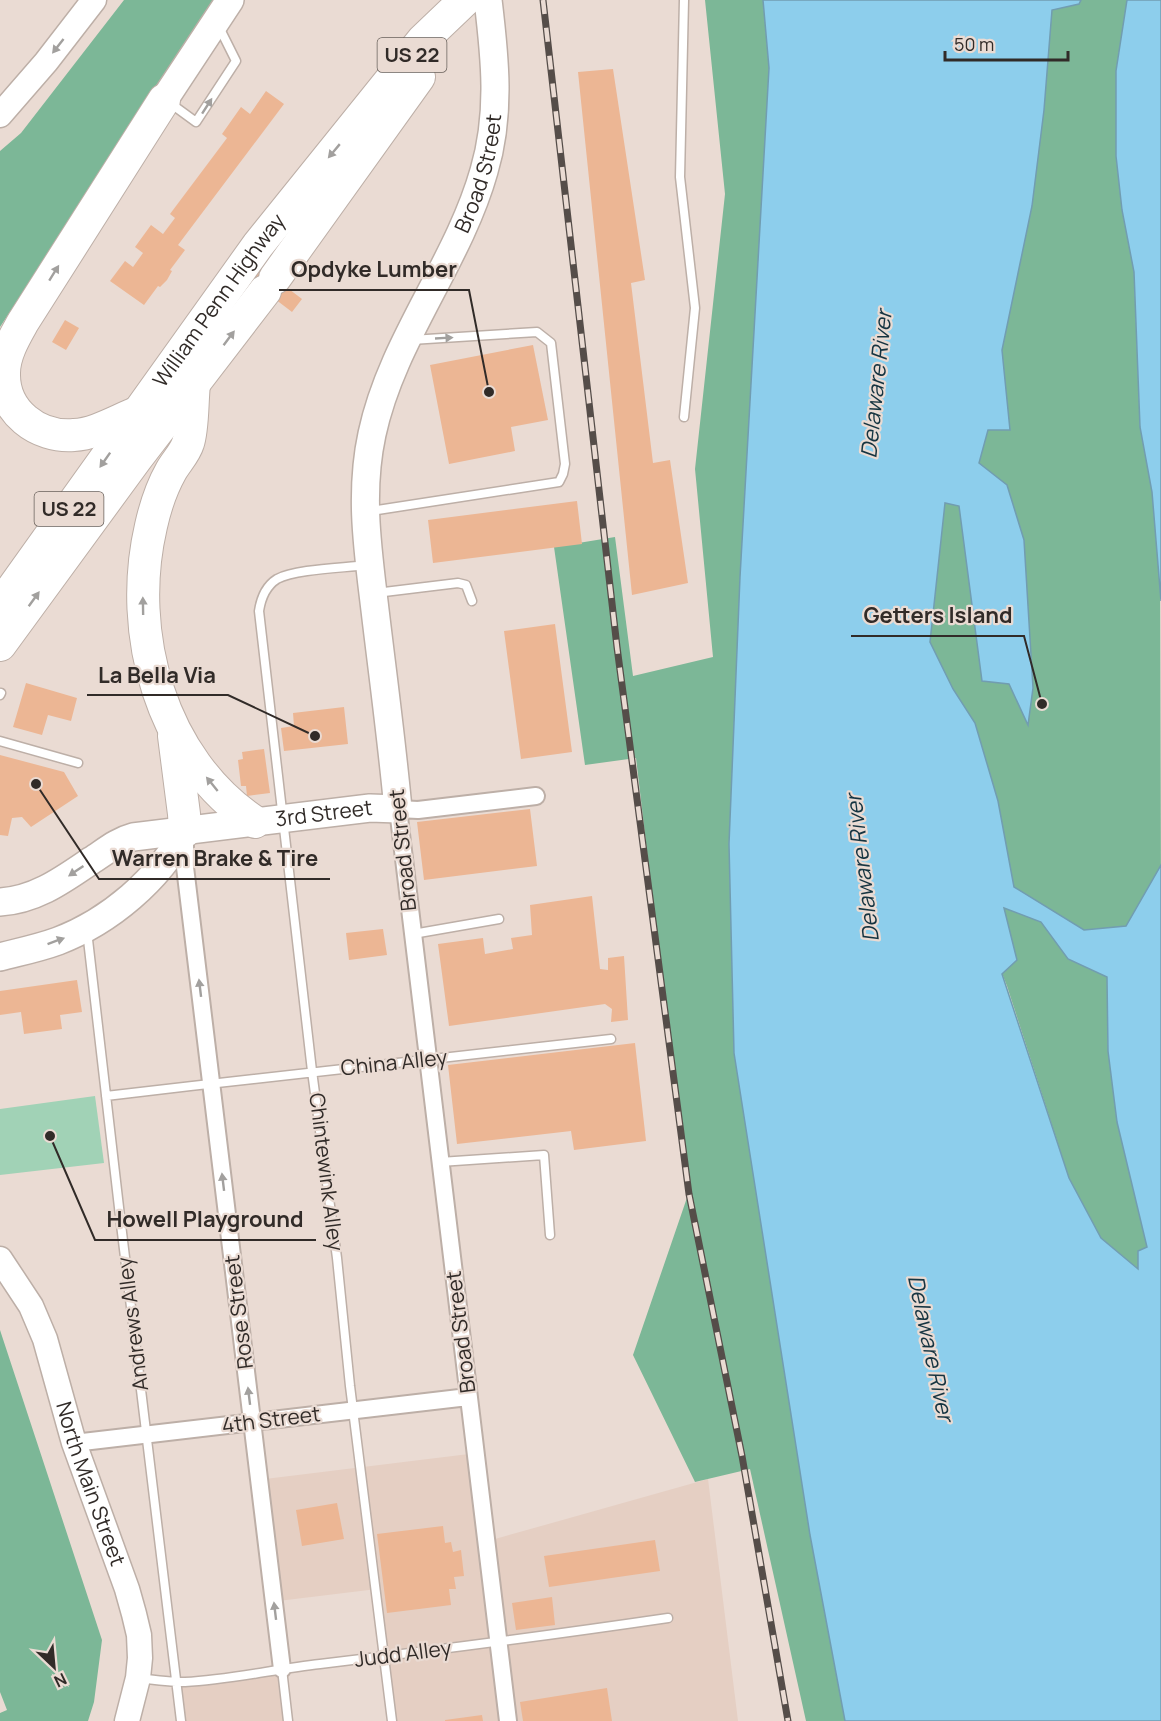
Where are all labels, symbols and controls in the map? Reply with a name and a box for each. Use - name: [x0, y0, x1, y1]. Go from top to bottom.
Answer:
- scale bar: [945, 24, 1068, 62]
- text: 50 m: [954, 32, 994, 56]
- road number: US 22: [378, 38, 446, 72]
- one-way arrow: [53, 39, 65, 54]
- one-way arrow: [201, 98, 213, 114]
- street label: Broad Street: [448, 113, 507, 237]
- one-way arrow: [327, 143, 340, 159]
- street label: William Penn Highway: [146, 207, 291, 392]
- callout: Opdyke Lumber: [279, 250, 469, 290]
- text: Opdyke Lumber: [291, 254, 457, 284]
- one-way arrow: [49, 265, 60, 281]
- water label: Delaware River: [853, 306, 899, 459]
- one-way arrow: [223, 330, 236, 346]
- one-way arrow: [434, 334, 453, 343]
- one-way arrow: [99, 451, 111, 467]
- road number: US 22: [34, 492, 104, 526]
- one-way arrow: [28, 591, 40, 607]
- one-way arrow: [139, 596, 148, 615]
- callout: Getters Island: [851, 596, 1024, 636]
- text: Getters Island: [863, 600, 1013, 630]
- callout: La Bella Via: [87, 655, 228, 695]
- text: La Bella Via: [98, 660, 216, 690]
- one-way arrow: [206, 777, 219, 792]
- street label: Broad Street: [382, 788, 422, 913]
- water label: Delaware River: [838, 789, 886, 944]
- street label: 3rd Street: [274, 793, 374, 832]
- callout: Warren Brake & Tire: [99, 839, 330, 879]
- text: Warren Brake & Tire: [112, 843, 318, 873]
- one-way arrow: [68, 865, 84, 877]
- one-way arrow: [47, 936, 65, 945]
- one-way arrow: [195, 979, 205, 998]
- street label: China Alley: [339, 1042, 449, 1082]
- street label: Chintewink Alley: [303, 1091, 351, 1253]
- one-way arrow: [219, 1172, 228, 1191]
- callout: Howell Playground: [95, 1200, 316, 1240]
- text: Howell Playground: [107, 1204, 303, 1234]
- street label: Rose Street: [217, 1253, 259, 1371]
- street label: Andrews Alley: [110, 1256, 154, 1393]
- street label: Broad Street: [439, 1270, 481, 1395]
- water label: Delaware River: [901, 1272, 962, 1427]
- one-way arrow: [244, 1387, 254, 1406]
- street label: North Main Street: [50, 1398, 132, 1570]
- street label: 4th Street: [220, 1399, 322, 1439]
- one-way arrow: [270, 1601, 280, 1620]
- street label: Judd Alley: [353, 1633, 453, 1673]
- north arrow: [24, 1637, 84, 1697]
- text: N: [51, 1668, 71, 1693]

